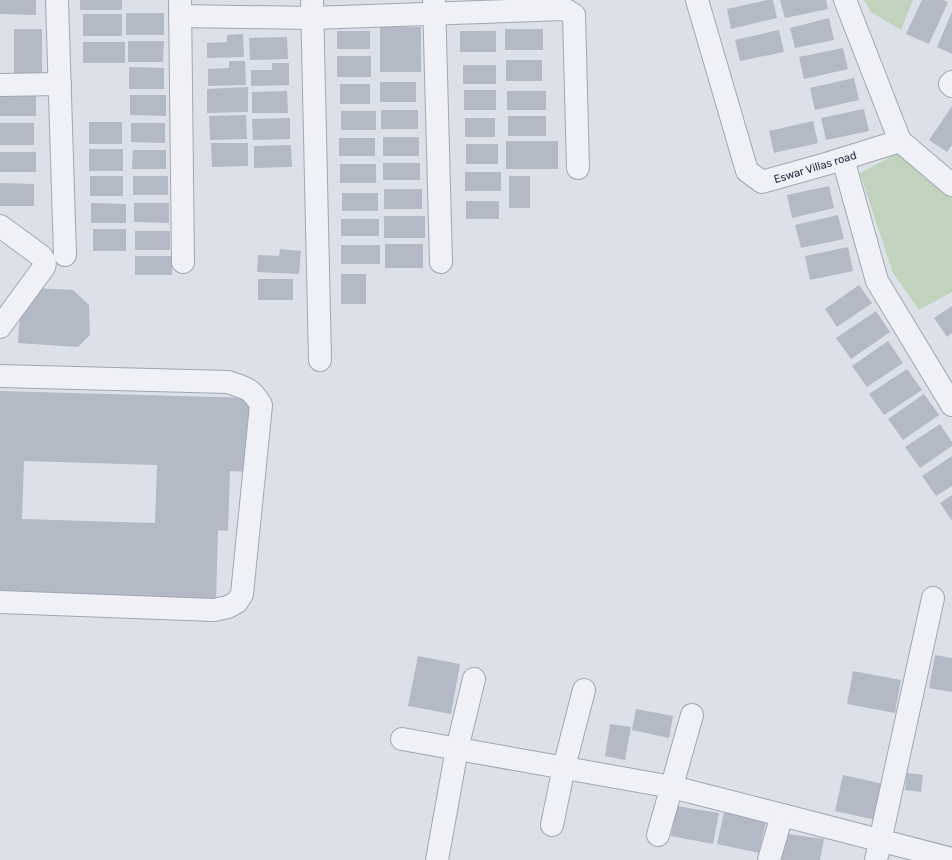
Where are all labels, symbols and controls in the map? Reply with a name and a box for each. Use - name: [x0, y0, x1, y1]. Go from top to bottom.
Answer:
- street label: Eswar Villas road: [772, 149, 858, 186]

